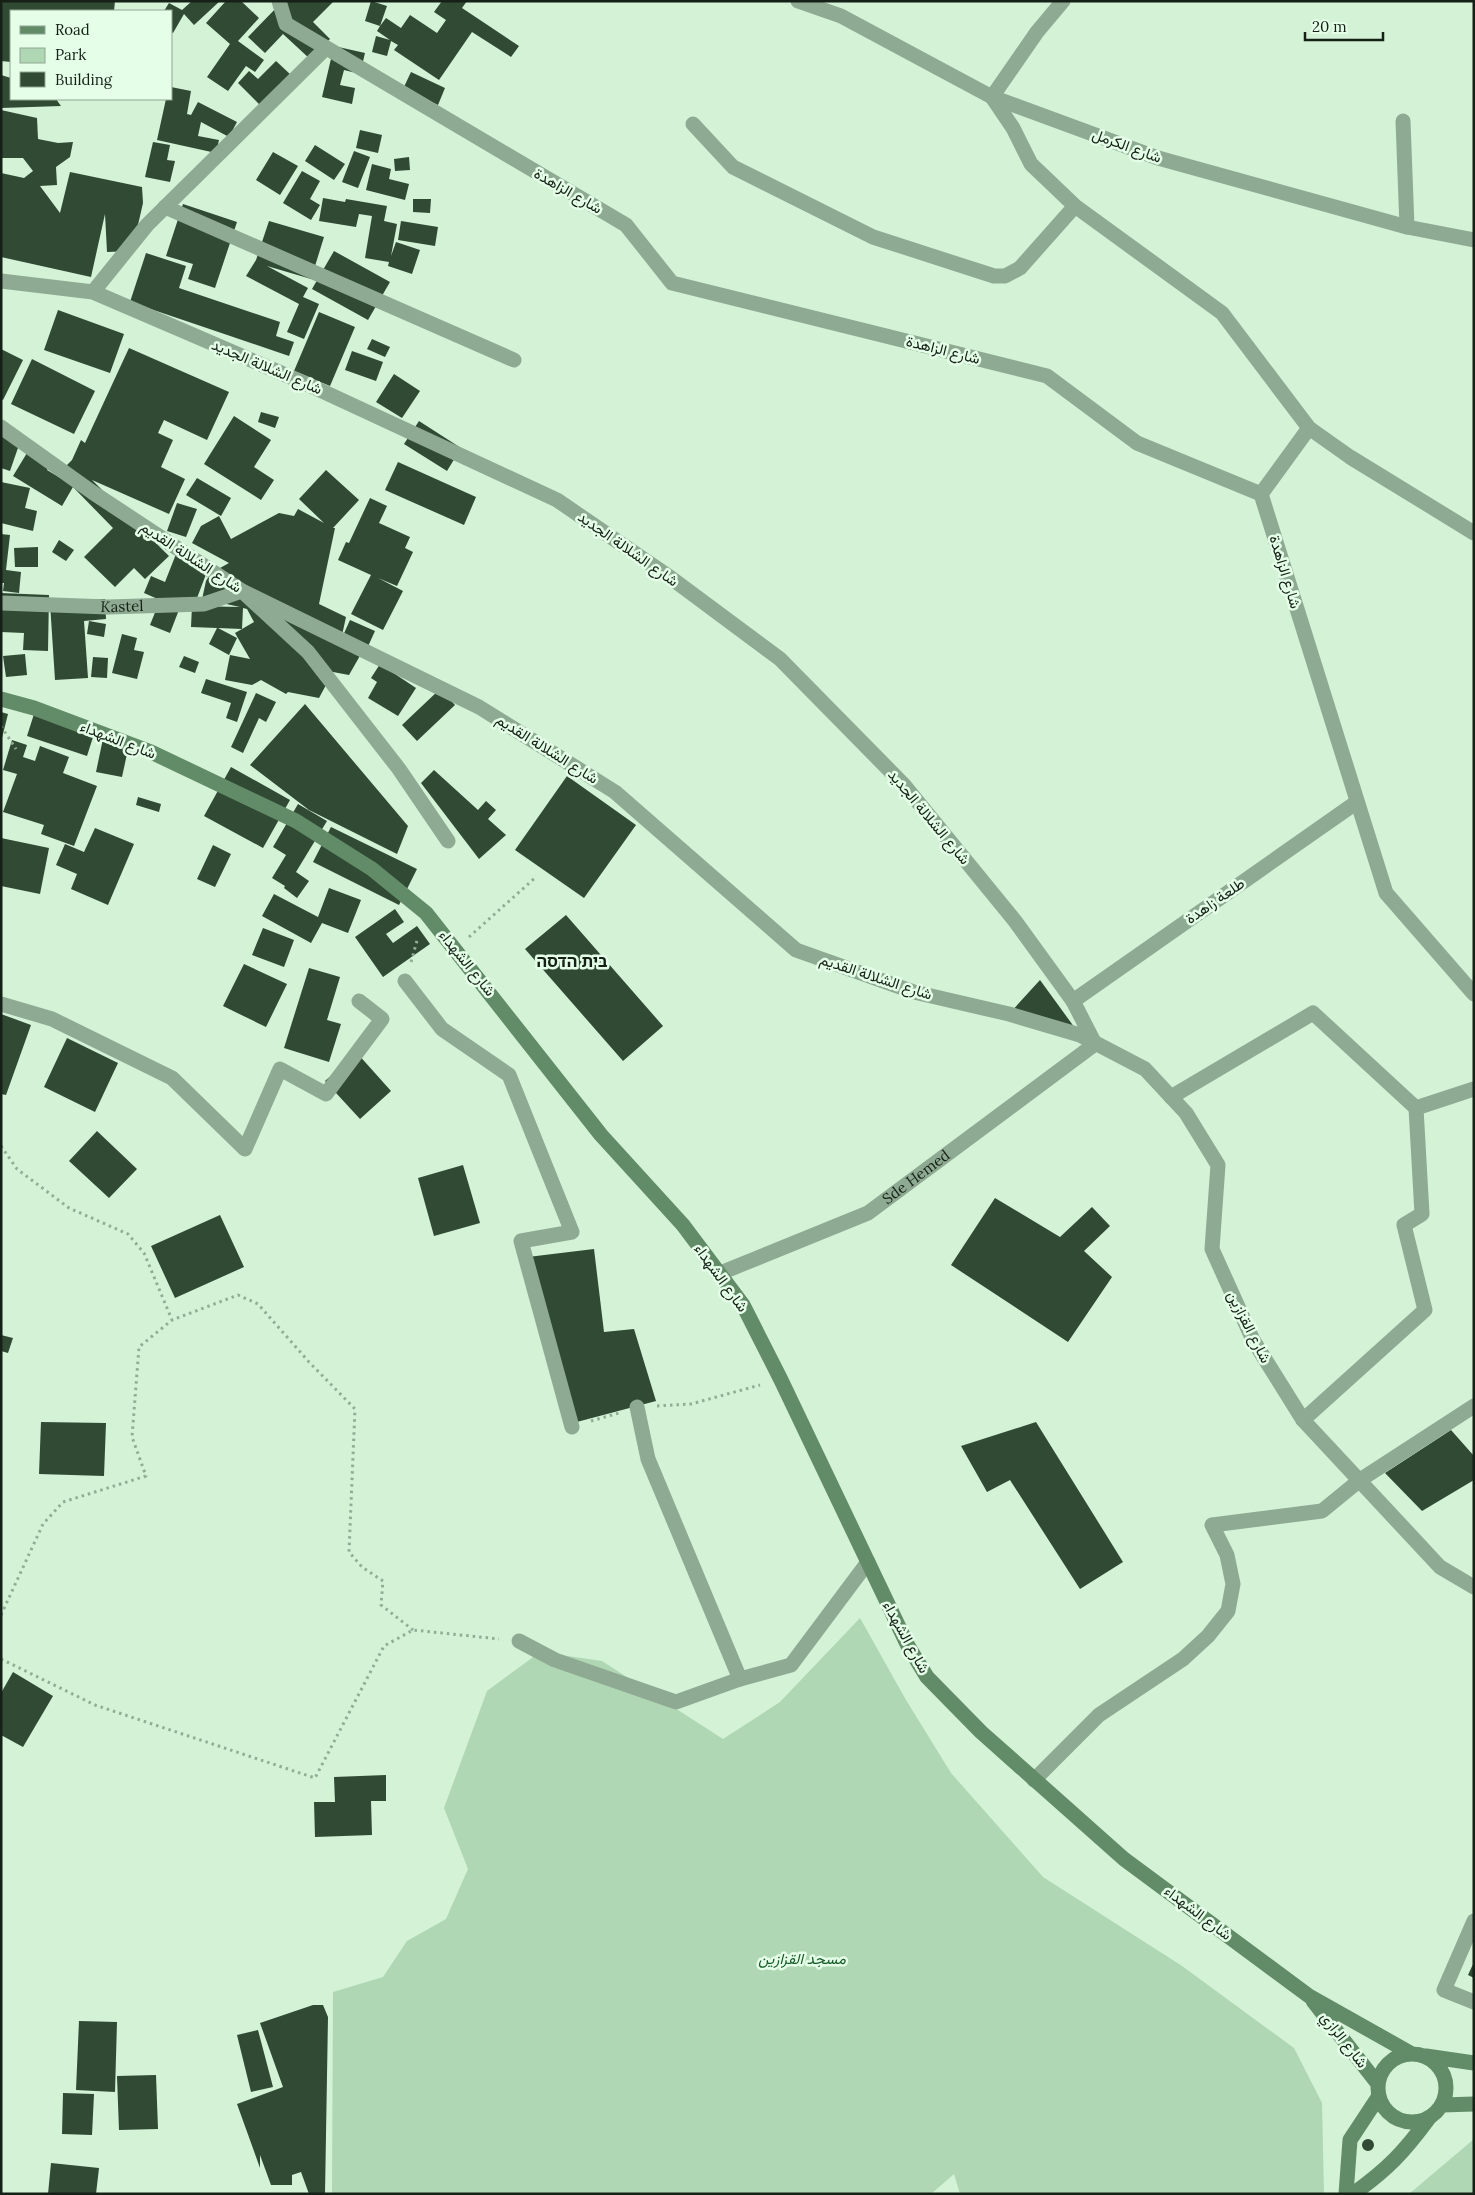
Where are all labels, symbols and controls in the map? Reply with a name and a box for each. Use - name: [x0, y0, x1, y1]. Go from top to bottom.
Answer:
- legend: [10, 10, 172, 100]
- scale bar: [1305, 10, 1382, 42]
- text: 20 m: [1312, 17, 1347, 36]
- text: Road: [55, 20, 90, 39]
- text: Park: [55, 45, 86, 64]
- text: Building: [55, 70, 113, 89]
- street label: شارع الكرمل: [1089, 124, 1165, 169]
- street label: شارع الزاهدة: [530, 163, 606, 219]
- street label: شارع الزاهدة: [904, 331, 982, 370]
- street label: شارع الشلالة الجديد: [208, 335, 326, 400]
- street label: شارع الشلالة الجديد: [573, 507, 682, 592]
- street label: شارع الشلالة القديم: [136, 517, 246, 598]
- street label: شارع الزاهدة: [1263, 533, 1306, 612]
- street label: Kastel: [100, 596, 144, 616]
- street label: شارع الشلالة القديم: [492, 709, 602, 789]
- street label: شارع الشهداء: [77, 716, 159, 765]
- street label: شارع الشلالة الجديد: [883, 765, 975, 870]
- street label: طلعة زاهدة: [1181, 873, 1248, 928]
- street label: شارع الشهداء: [433, 926, 500, 1001]
- street label: شارع الشلالة القديم: [817, 949, 935, 1006]
- district label: בית הדסה: [537, 951, 608, 971]
- street label: Sde Hemed: [878, 1145, 953, 1208]
- street label: شارع الشهداء: [689, 1240, 753, 1317]
- street label: شارع القزازين: [1221, 1287, 1276, 1367]
- street label: شارع الشهداء: [877, 1597, 934, 1677]
- street label: شارع الشهداء: [1160, 1881, 1236, 1946]
- park label: مسجد القزازين: [758, 1949, 847, 1968]
- street label: شارع الرازي: [1313, 2008, 1372, 2074]

